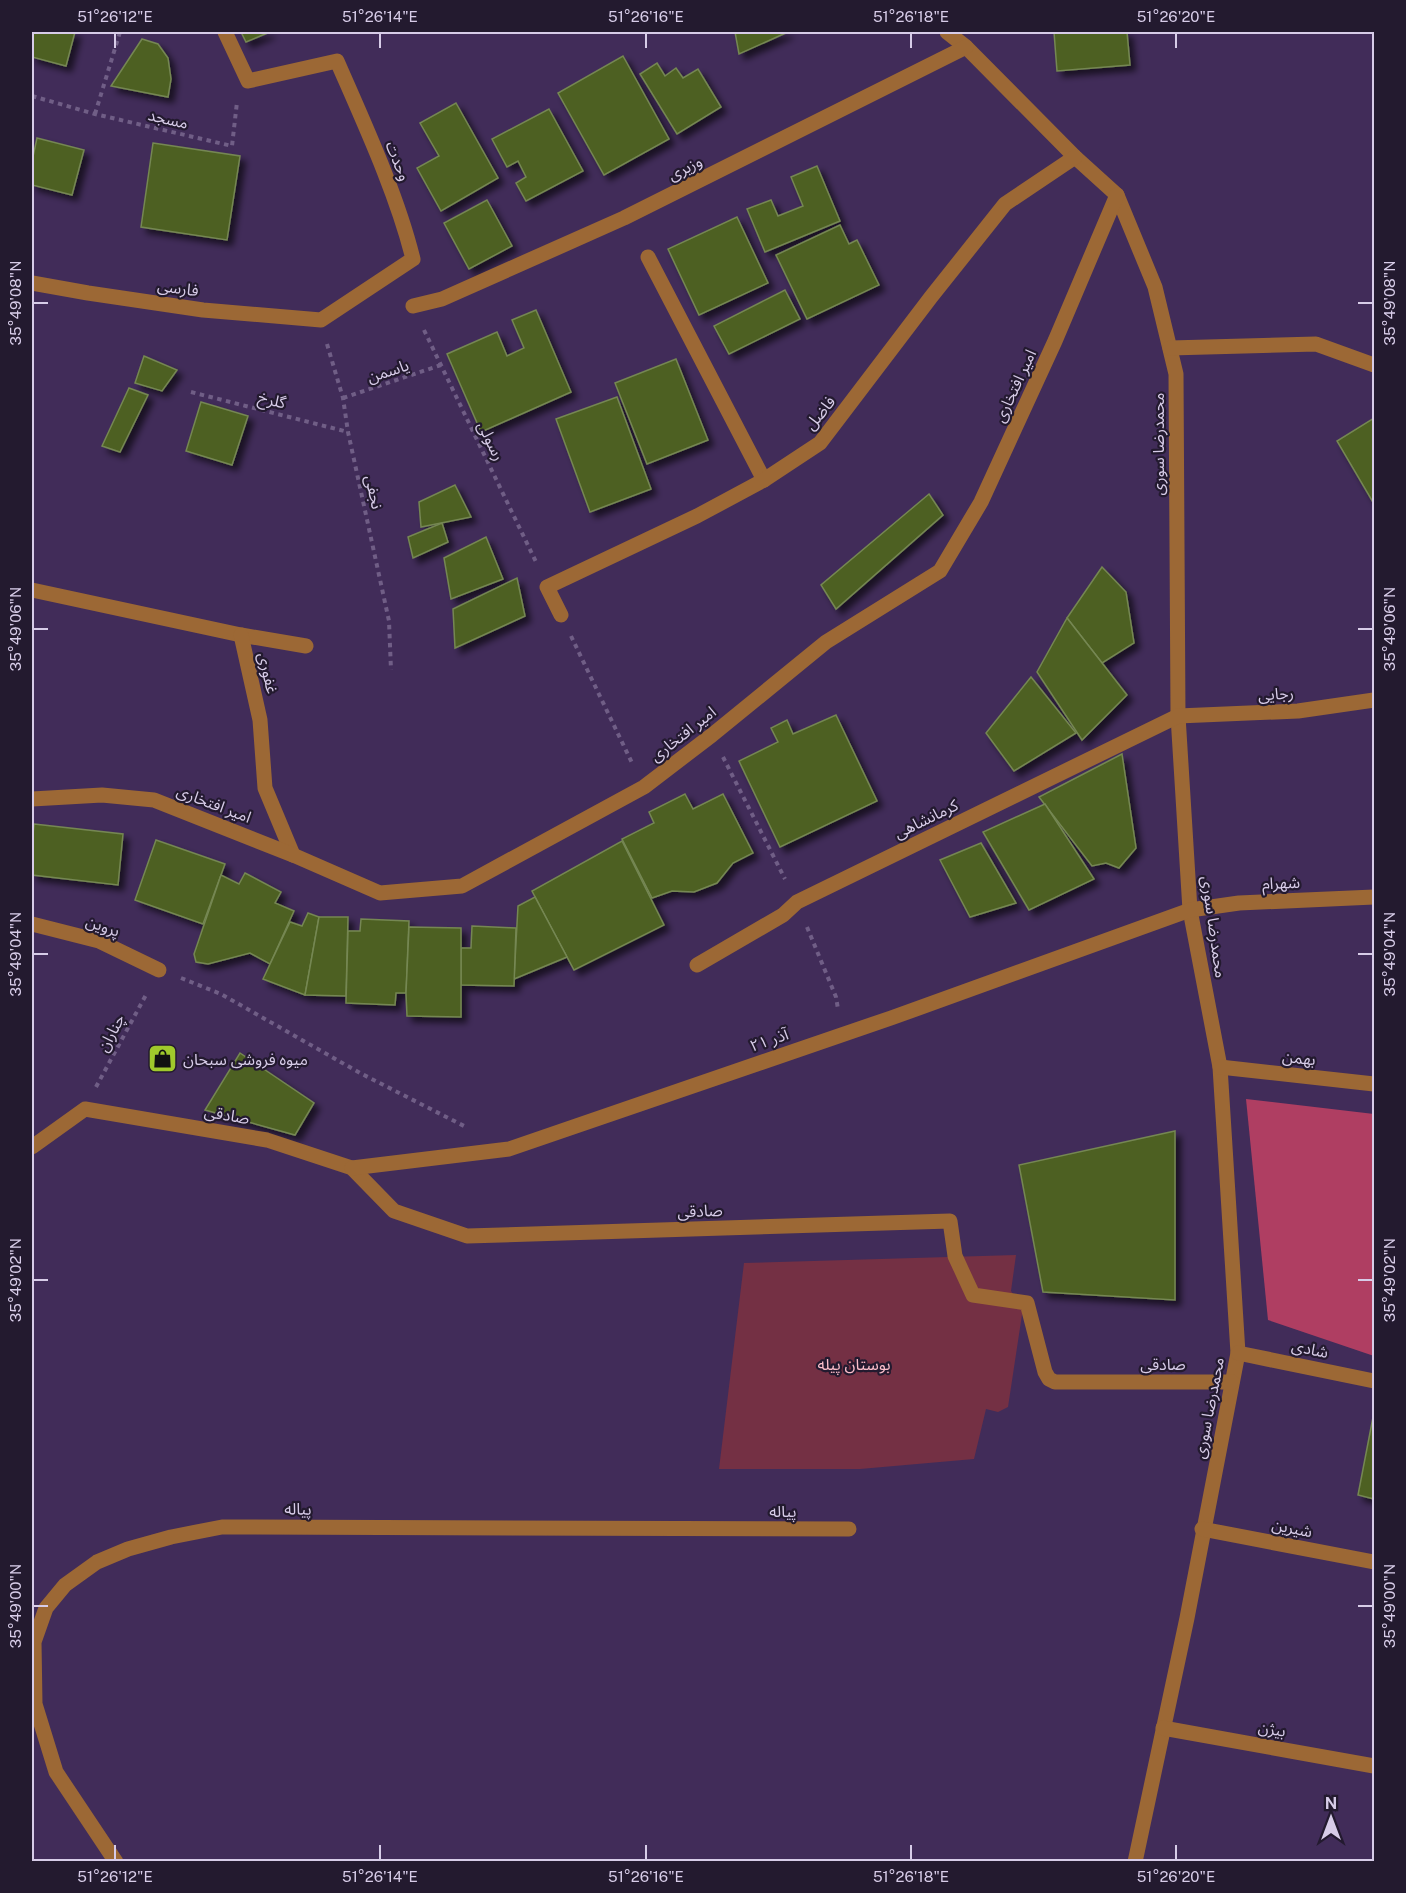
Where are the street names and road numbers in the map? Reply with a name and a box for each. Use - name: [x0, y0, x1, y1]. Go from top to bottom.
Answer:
- street label: مسجد: [146, 105, 190, 133]
- street label: وحدت: [382, 138, 414, 184]
- street label: وزیری: [665, 151, 705, 185]
- street label: فارسی: [156, 276, 200, 300]
- street label: امیر افتخاری: [990, 347, 1040, 425]
- street label: یاسمن: [365, 355, 411, 387]
- street label: گلرخ: [255, 387, 288, 416]
- street label: فاضل: [801, 392, 839, 434]
- street label: محمدرضا سوری: [1149, 393, 1168, 495]
- street label: رسولی: [473, 418, 509, 464]
- street label: نجفی: [361, 473, 387, 511]
- street label: غفوری: [254, 651, 282, 695]
- street label: رجایی: [1258, 684, 1294, 704]
- street label: امیر افتخاری: [646, 702, 720, 766]
- street label: امیر افتخاری: [174, 781, 254, 827]
- street label: کرمانشاهی: [891, 795, 961, 843]
- street label: شهرام: [1262, 873, 1301, 896]
- street label: محمدرضا سوری: [1197, 875, 1231, 979]
- street label: پروین: [83, 911, 123, 942]
- street label: چناران: [93, 1011, 130, 1056]
- street label: ۲۱ آذر: [747, 1024, 792, 1055]
- street label: بهمن: [1281, 1047, 1317, 1069]
- street label: صادقی: [203, 1102, 251, 1128]
- street label: صادقی: [677, 1201, 723, 1221]
- street label: شادی: [1290, 1336, 1330, 1362]
- street label: صادقی: [1140, 1355, 1186, 1374]
- street label: محمدرضا سوری: [1190, 1356, 1228, 1460]
- street label: پیاله: [284, 1499, 312, 1520]
- street label: پیاله: [769, 1502, 797, 1522]
- street label: شیرین: [1270, 1515, 1314, 1541]
- street label: بیژن: [1257, 1717, 1287, 1741]

